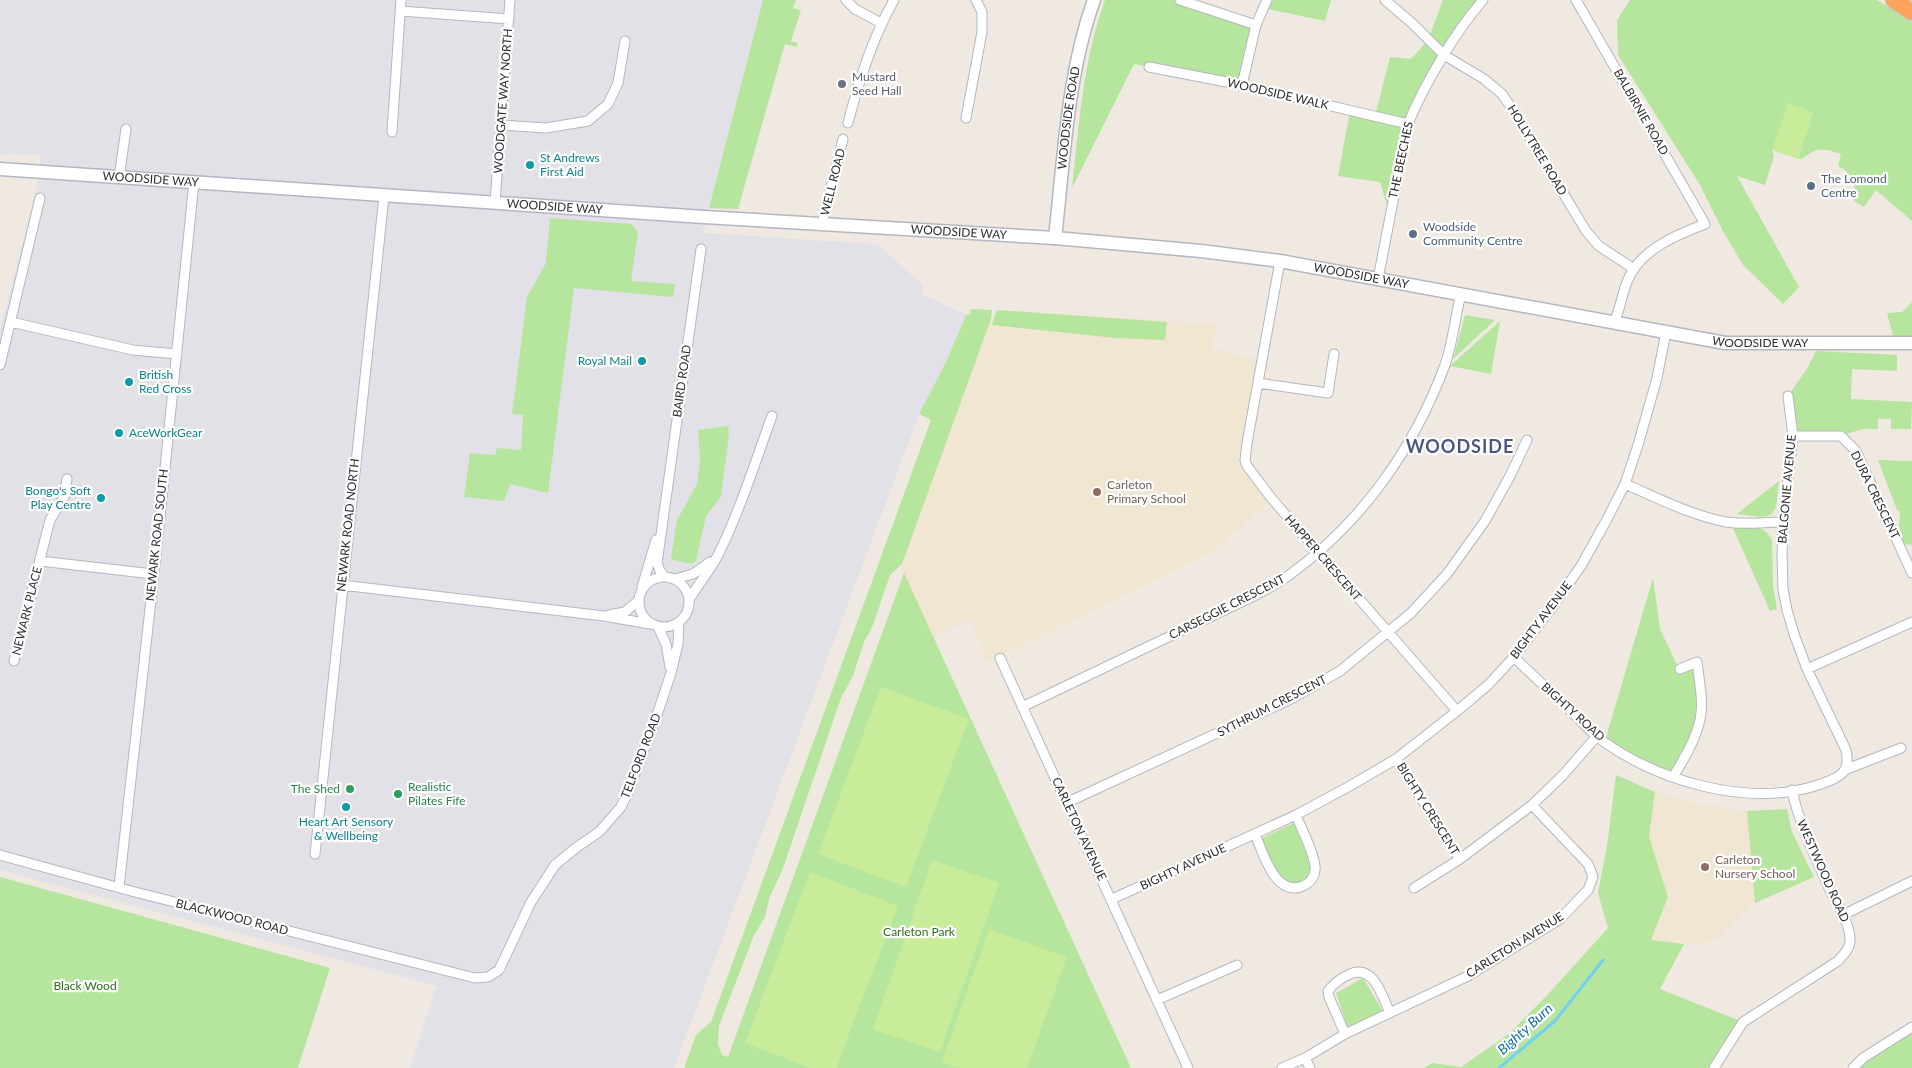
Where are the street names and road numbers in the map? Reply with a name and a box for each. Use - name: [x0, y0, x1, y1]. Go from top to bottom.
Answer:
- street label: WOODGATE WAY NORTH: [490, 28, 515, 174]
- street label: WOODSIDE ROAD: [1054, 65, 1083, 170]
- street label: BALBIRNIE ROAD: [1611, 66, 1672, 158]
- street label: WOODSIDE WALK: [1226, 75, 1330, 112]
- street label: HOLLYTREE ROAD: [1504, 102, 1570, 198]
- street label: THE BEECHES: [1385, 120, 1416, 200]
- street label: WELL ROAD: [817, 147, 848, 217]
- street label: WOODSIDE WAY: [102, 168, 200, 190]
- street label: WOODSIDE WAY: [506, 196, 604, 217]
- street label: WOODSIDE WAY: [910, 221, 1008, 242]
- street label: WOODSIDE WAY: [1313, 259, 1410, 292]
- street label: WOODSIDE WAY: [1711, 333, 1809, 350]
- street label: BAIRD ROAD: [669, 344, 694, 418]
- street label: BALGONIE AVENUE: [1774, 434, 1799, 544]
- street label: DURA CRESCENT: [1848, 448, 1903, 541]
- street label: NEWARK ROAD NORTH: [333, 457, 362, 592]
- street label: NEWARK ROAD SOUTH: [142, 468, 171, 602]
- street label: HAPPER CRESCENT: [1282, 511, 1365, 604]
- street label: NEWARK PLACE: [8, 565, 45, 657]
- street label: CARSEGGIE CRESCENT: [1166, 571, 1287, 642]
- street label: BIGHTY AVENUE: [1507, 578, 1575, 661]
- street label: SYTHRUM CRESCENT: [1215, 671, 1329, 740]
- street label: BIGHTY ROAD: [1538, 679, 1608, 744]
- street label: TELFORD ROAD: [617, 711, 664, 801]
- street label: BIGHTY CRESCENT: [1394, 760, 1463, 858]
- street label: CARLETON AVENUE: [1049, 775, 1110, 883]
- street label: WESTWOOD ROAD: [1794, 817, 1853, 924]
- street label: BIGHTY AVENUE: [1137, 840, 1228, 893]
- street label: BLACKWOOD ROAD: [174, 895, 290, 938]
- street label: CARLETON AVENUE: [1463, 908, 1566, 981]

